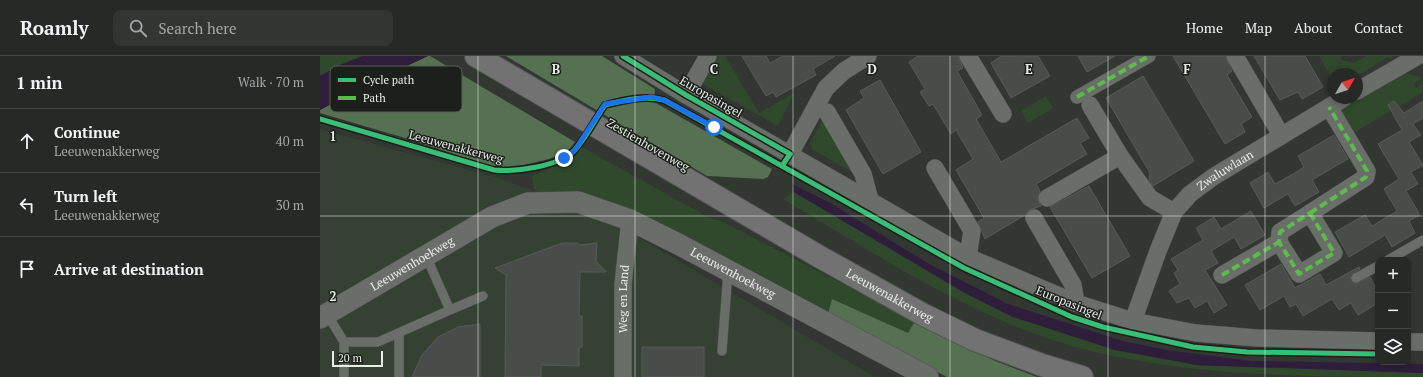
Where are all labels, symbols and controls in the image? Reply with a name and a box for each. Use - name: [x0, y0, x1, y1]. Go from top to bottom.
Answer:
- search box: [113, 10, 393, 46]
- text: Roamly: [20, 15, 89, 40]
- icon: search: [127, 17, 149, 39]
- text: Search here: [159, 18, 237, 38]
- text: Home: [1186, 18, 1223, 37]
- text: Map: [1245, 18, 1272, 37]
- text: About: [1294, 18, 1332, 37]
- text: Contact: [1354, 18, 1403, 37]
- text: B: [552, 60, 560, 78]
- text: C: [710, 60, 718, 78]
- text: D: [867, 60, 877, 78]
- text: E: [1025, 60, 1033, 78]
- text: F: [1183, 60, 1191, 78]
- legend: [330, 66, 462, 112]
- north arrow: [1327, 68, 1363, 104]
- text: 1 min: [16, 71, 63, 94]
- text: Walk · 70 m: [238, 73, 304, 91]
- text: Cycle path: [363, 73, 415, 87]
- street label: Europasingel: [677, 73, 746, 121]
- text: Path: [363, 91, 386, 105]
- street label: Zestienhovenweg: [604, 115, 693, 175]
- route start: [705, 118, 723, 136]
- text: Continue: [54, 122, 120, 142]
- text: 1: [329, 127, 337, 145]
- street label: Leeuwenakkerweg: [407, 127, 506, 167]
- icon: ahead: [16, 130, 38, 152]
- text: 40 m: [276, 132, 304, 150]
- text: Leeuwenakkerweg: [54, 142, 159, 160]
- street label: Zwaluwlaan: [1194, 146, 1256, 193]
- route end: [555, 149, 573, 167]
- text: Turn left: [54, 186, 118, 206]
- icon: left: [16, 194, 38, 216]
- text: 30 m: [276, 196, 304, 214]
- text: Leeuwenakkerweg: [54, 206, 159, 224]
- street label: Leeuwenhoekweg: [368, 233, 457, 294]
- street label: Leeuwenhoekweg: [688, 244, 779, 302]
- map controls: [1375, 257, 1411, 365]
- button: +: [1375, 257, 1411, 293]
- icon: arrive: [16, 258, 38, 280]
- text: Arrive at destination: [54, 259, 204, 279]
- street label: Weg en Land: [615, 264, 632, 333]
- street label: Leeuwenakkerweg: [844, 265, 936, 326]
- street label: Europasingel: [1034, 282, 1105, 323]
- text: 2: [329, 287, 337, 305]
- button: −: [1375, 293, 1411, 329]
- button: layers: [1375, 329, 1411, 365]
- scale bar: [332, 349, 383, 368]
- text: 20 m: [338, 351, 362, 365]

